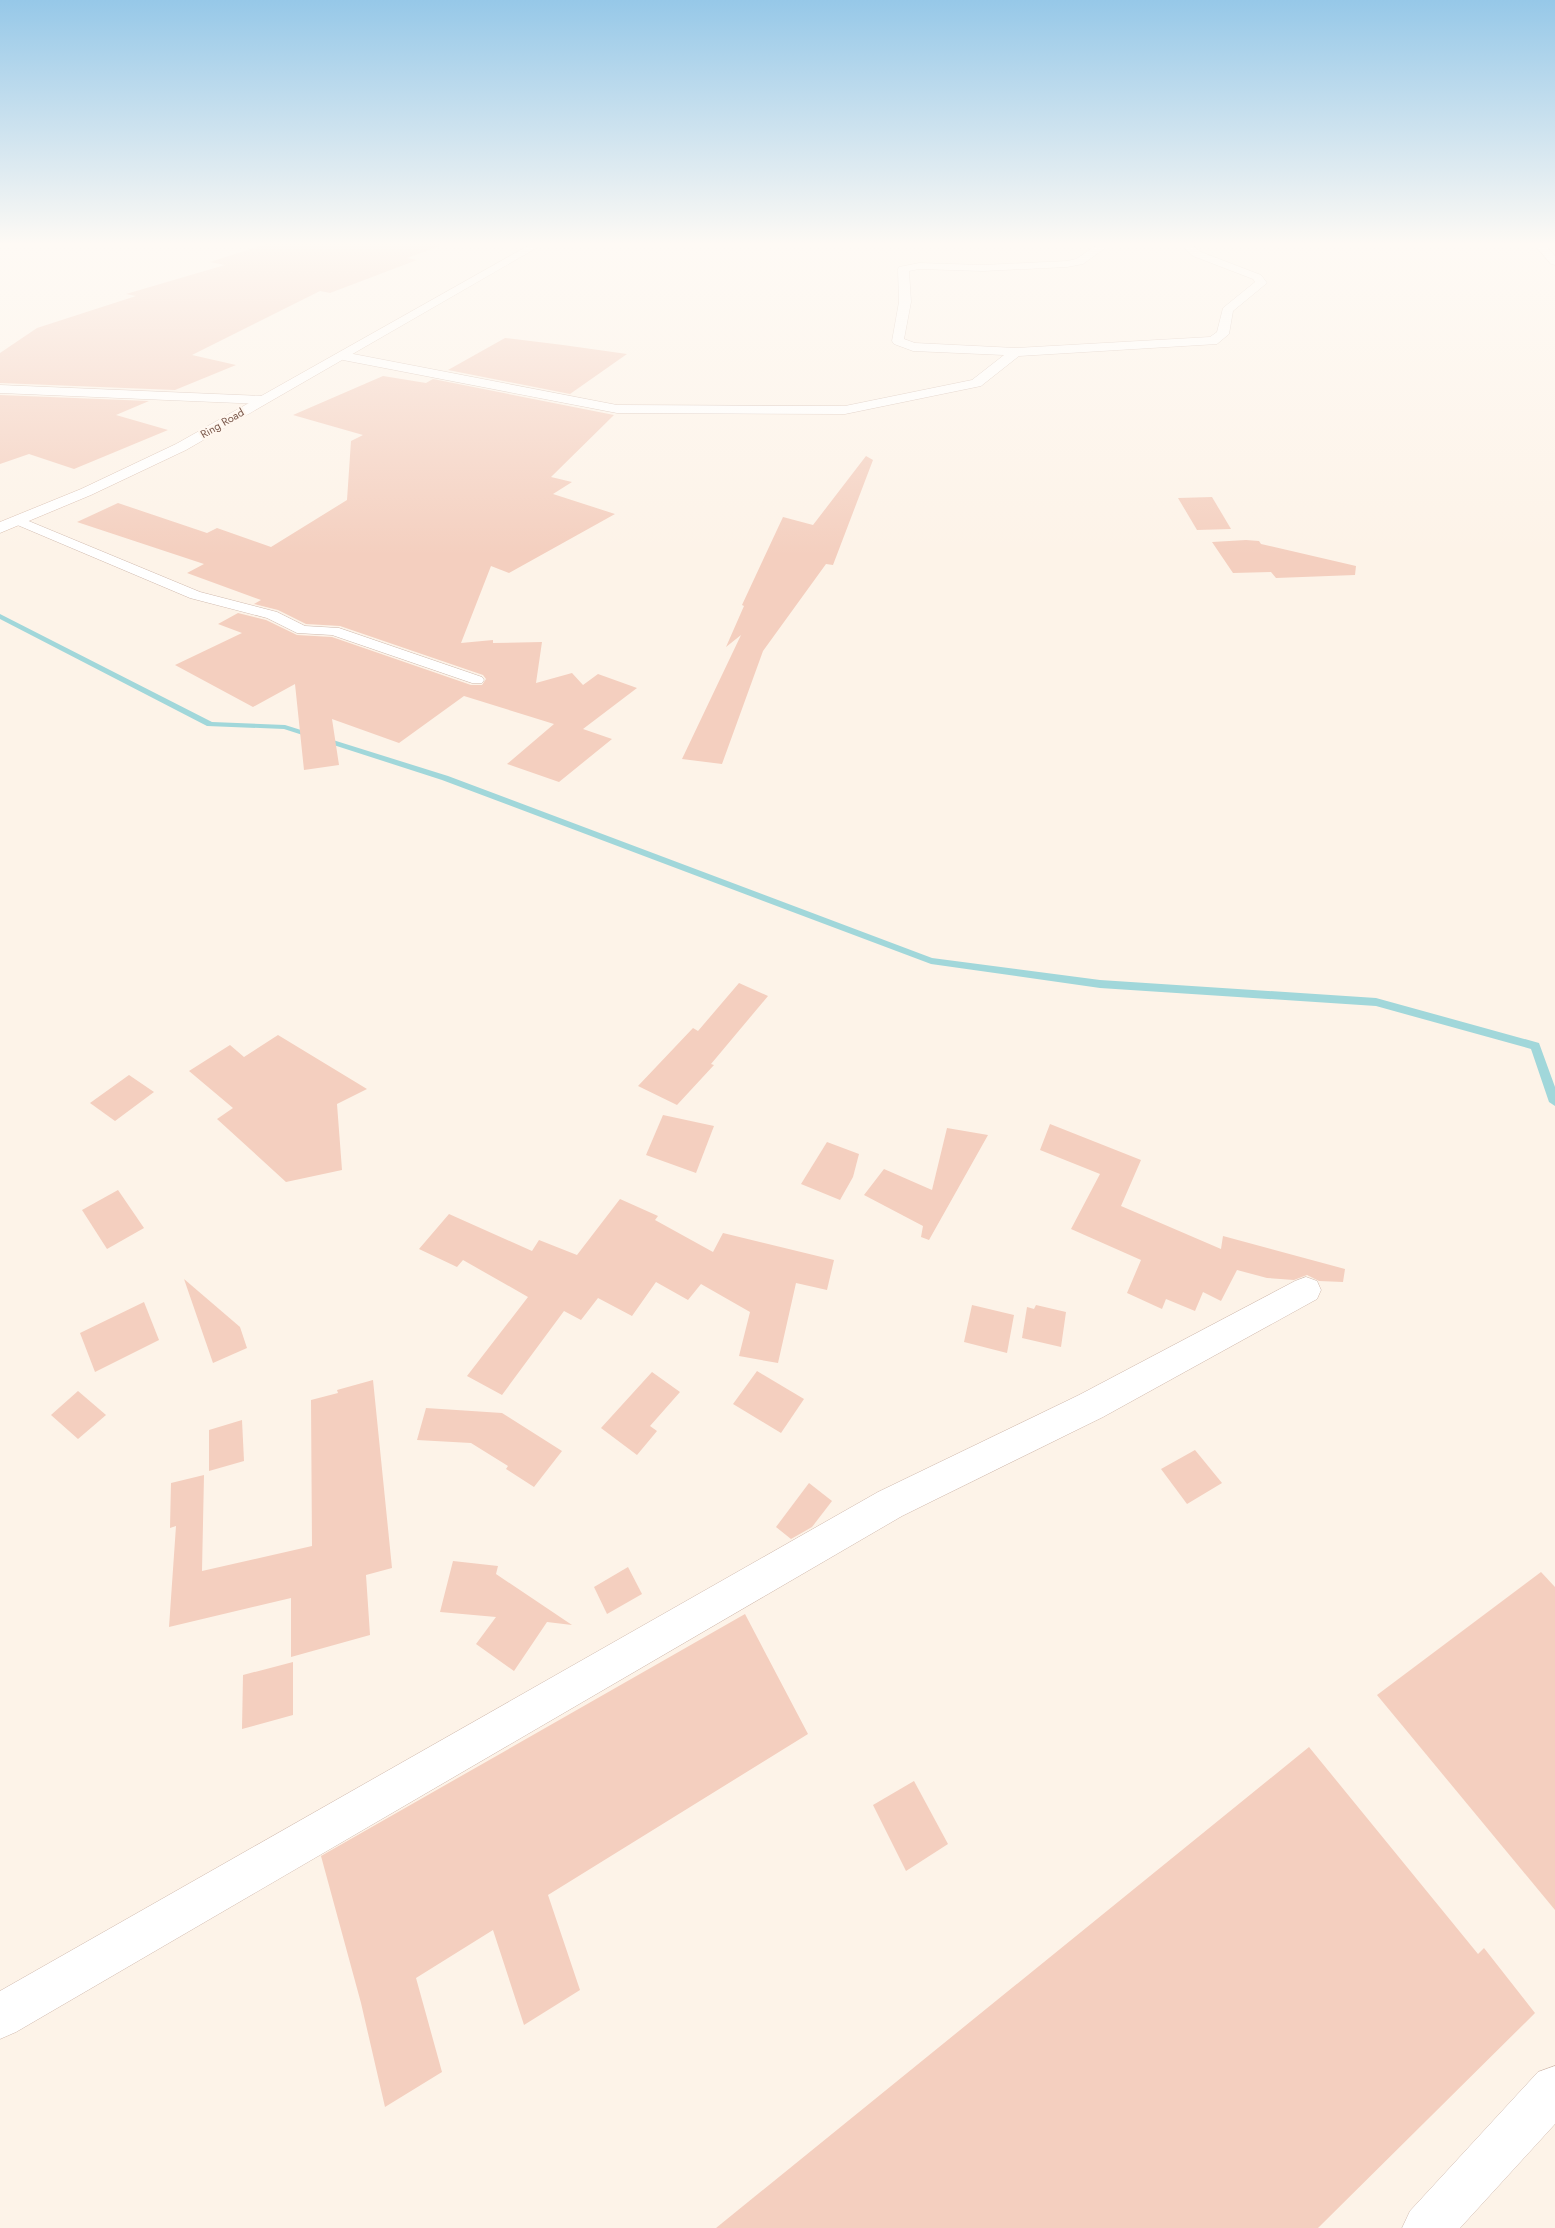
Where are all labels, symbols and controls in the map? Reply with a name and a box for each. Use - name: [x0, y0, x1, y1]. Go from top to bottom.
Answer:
- street label: Ring Road: [197, 404, 247, 442]

